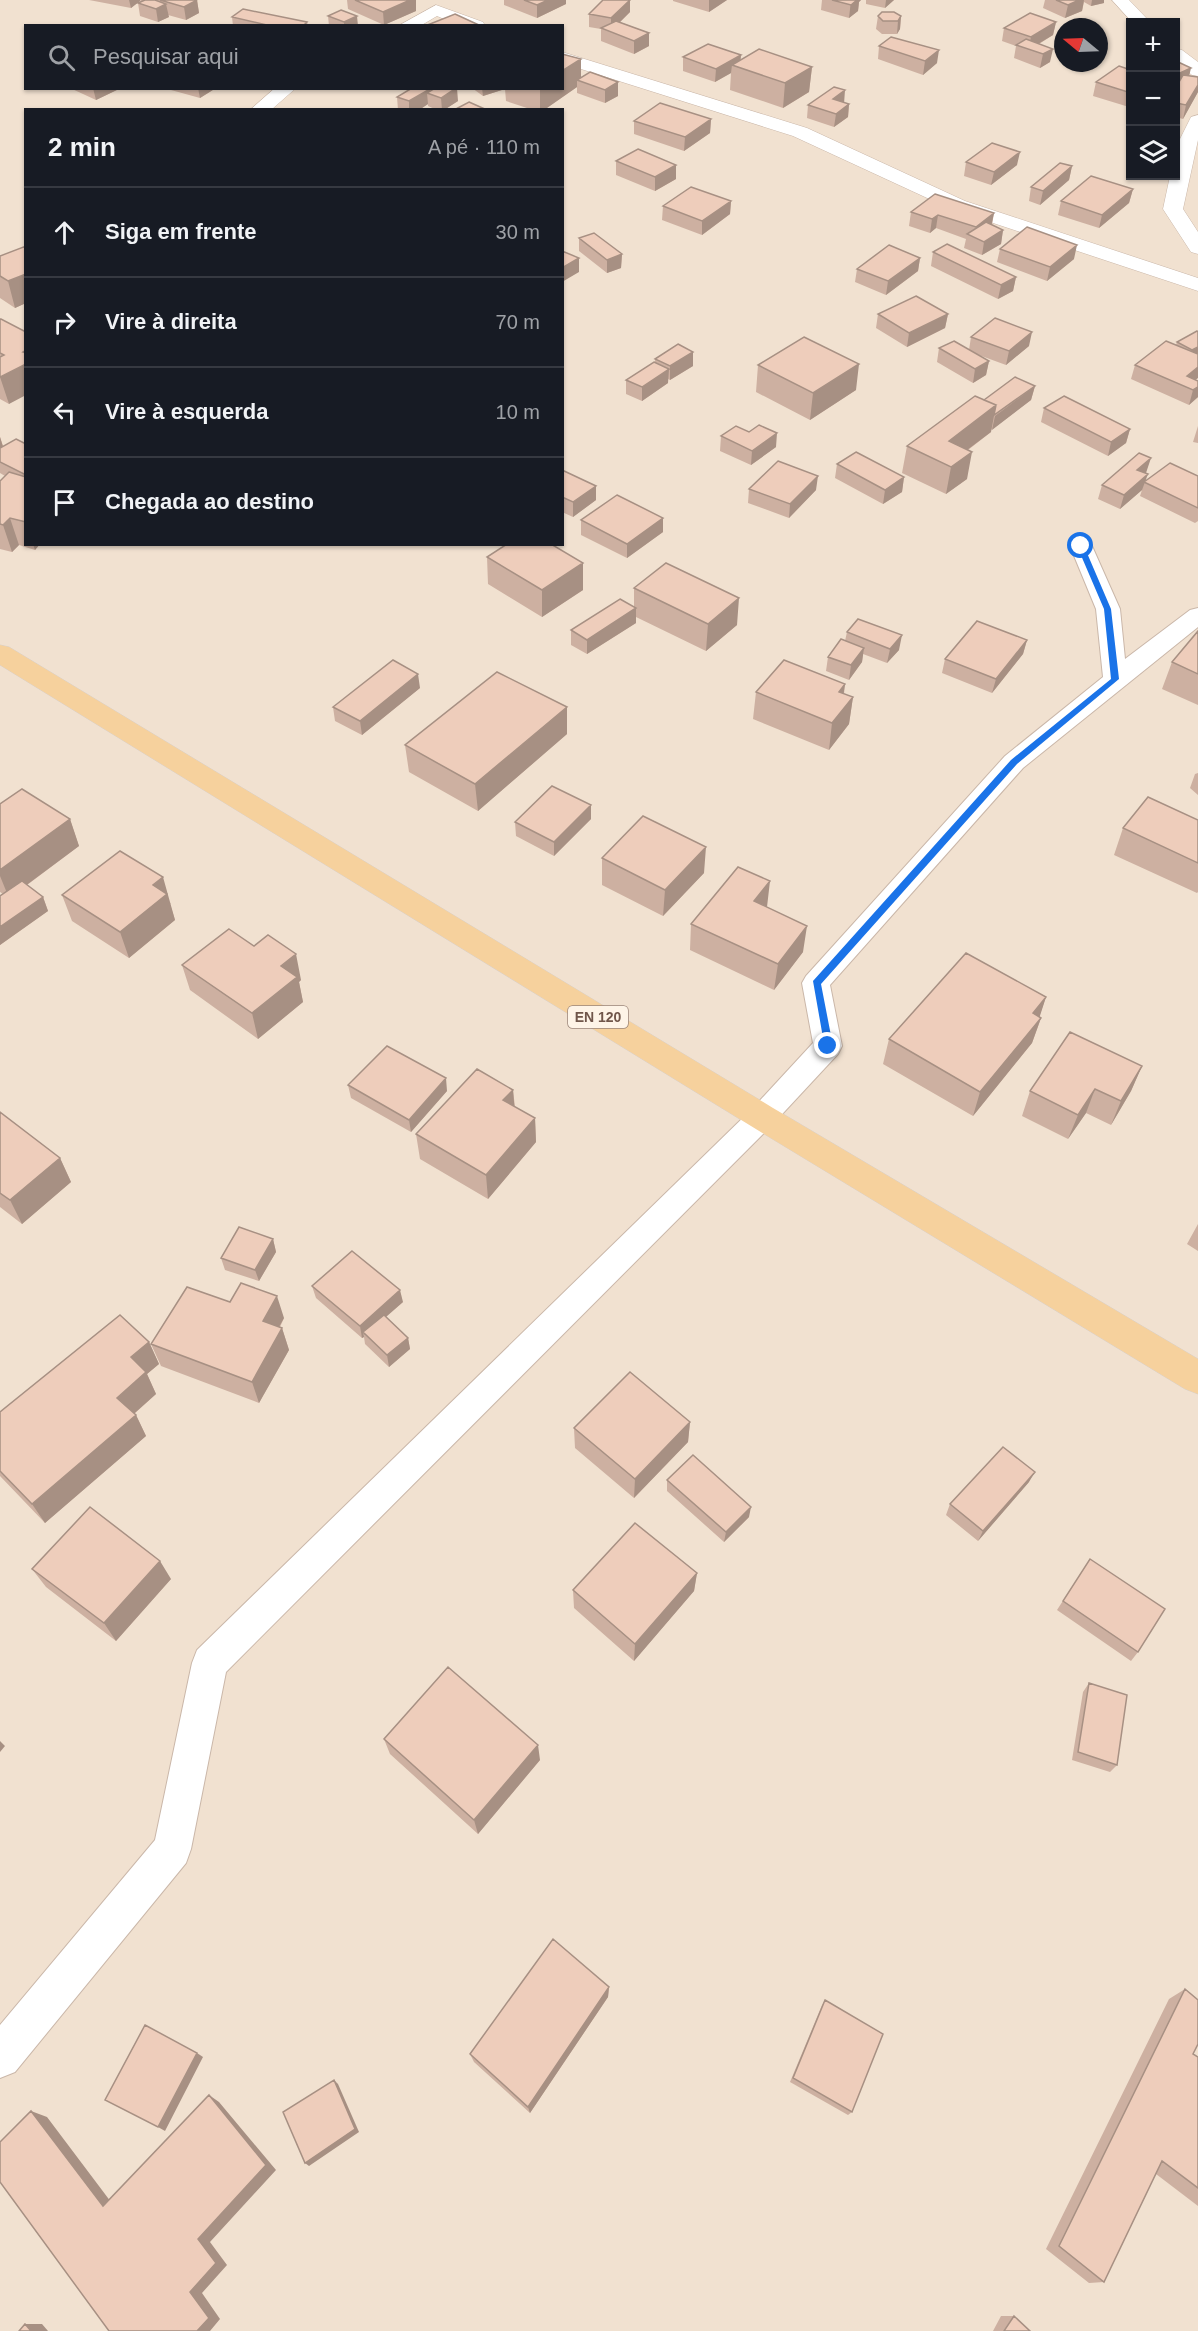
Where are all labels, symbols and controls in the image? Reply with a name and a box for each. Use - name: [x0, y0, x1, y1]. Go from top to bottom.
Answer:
- north arrow: [1054, 18, 1108, 72]
- map controls: [1126, 18, 1180, 180]
- button: +: [1126, 18, 1180, 72]
- search box: [24, 24, 564, 90]
- icon: search: [45, 41, 78, 74]
- text: Pesquisar aqui: [93, 44, 239, 69]
- button: −: [1126, 72, 1180, 126]
- button: layers: [1126, 126, 1180, 180]
- text: 2 min: [48, 132, 116, 162]
- text: A pé · 110 m: [428, 136, 540, 158]
- icon: ahead: [48, 216, 81, 249]
- text: Siga em frente: [105, 219, 257, 244]
- text: 30 m: [496, 221, 540, 243]
- icon: right: [48, 306, 81, 339]
- text: Vire à direita: [105, 309, 237, 334]
- text: 70 m: [496, 311, 540, 333]
- icon: left: [48, 396, 81, 429]
- text: Vire à esquerda: [105, 399, 268, 424]
- text: 10 m: [496, 401, 540, 423]
- icon: arrive: [48, 486, 81, 519]
- text: Chegada ao destino: [105, 489, 314, 514]
- route start: [1067, 532, 1093, 558]
- road number: EN 120: [568, 1006, 628, 1028]
- route end: [814, 1032, 840, 1058]

